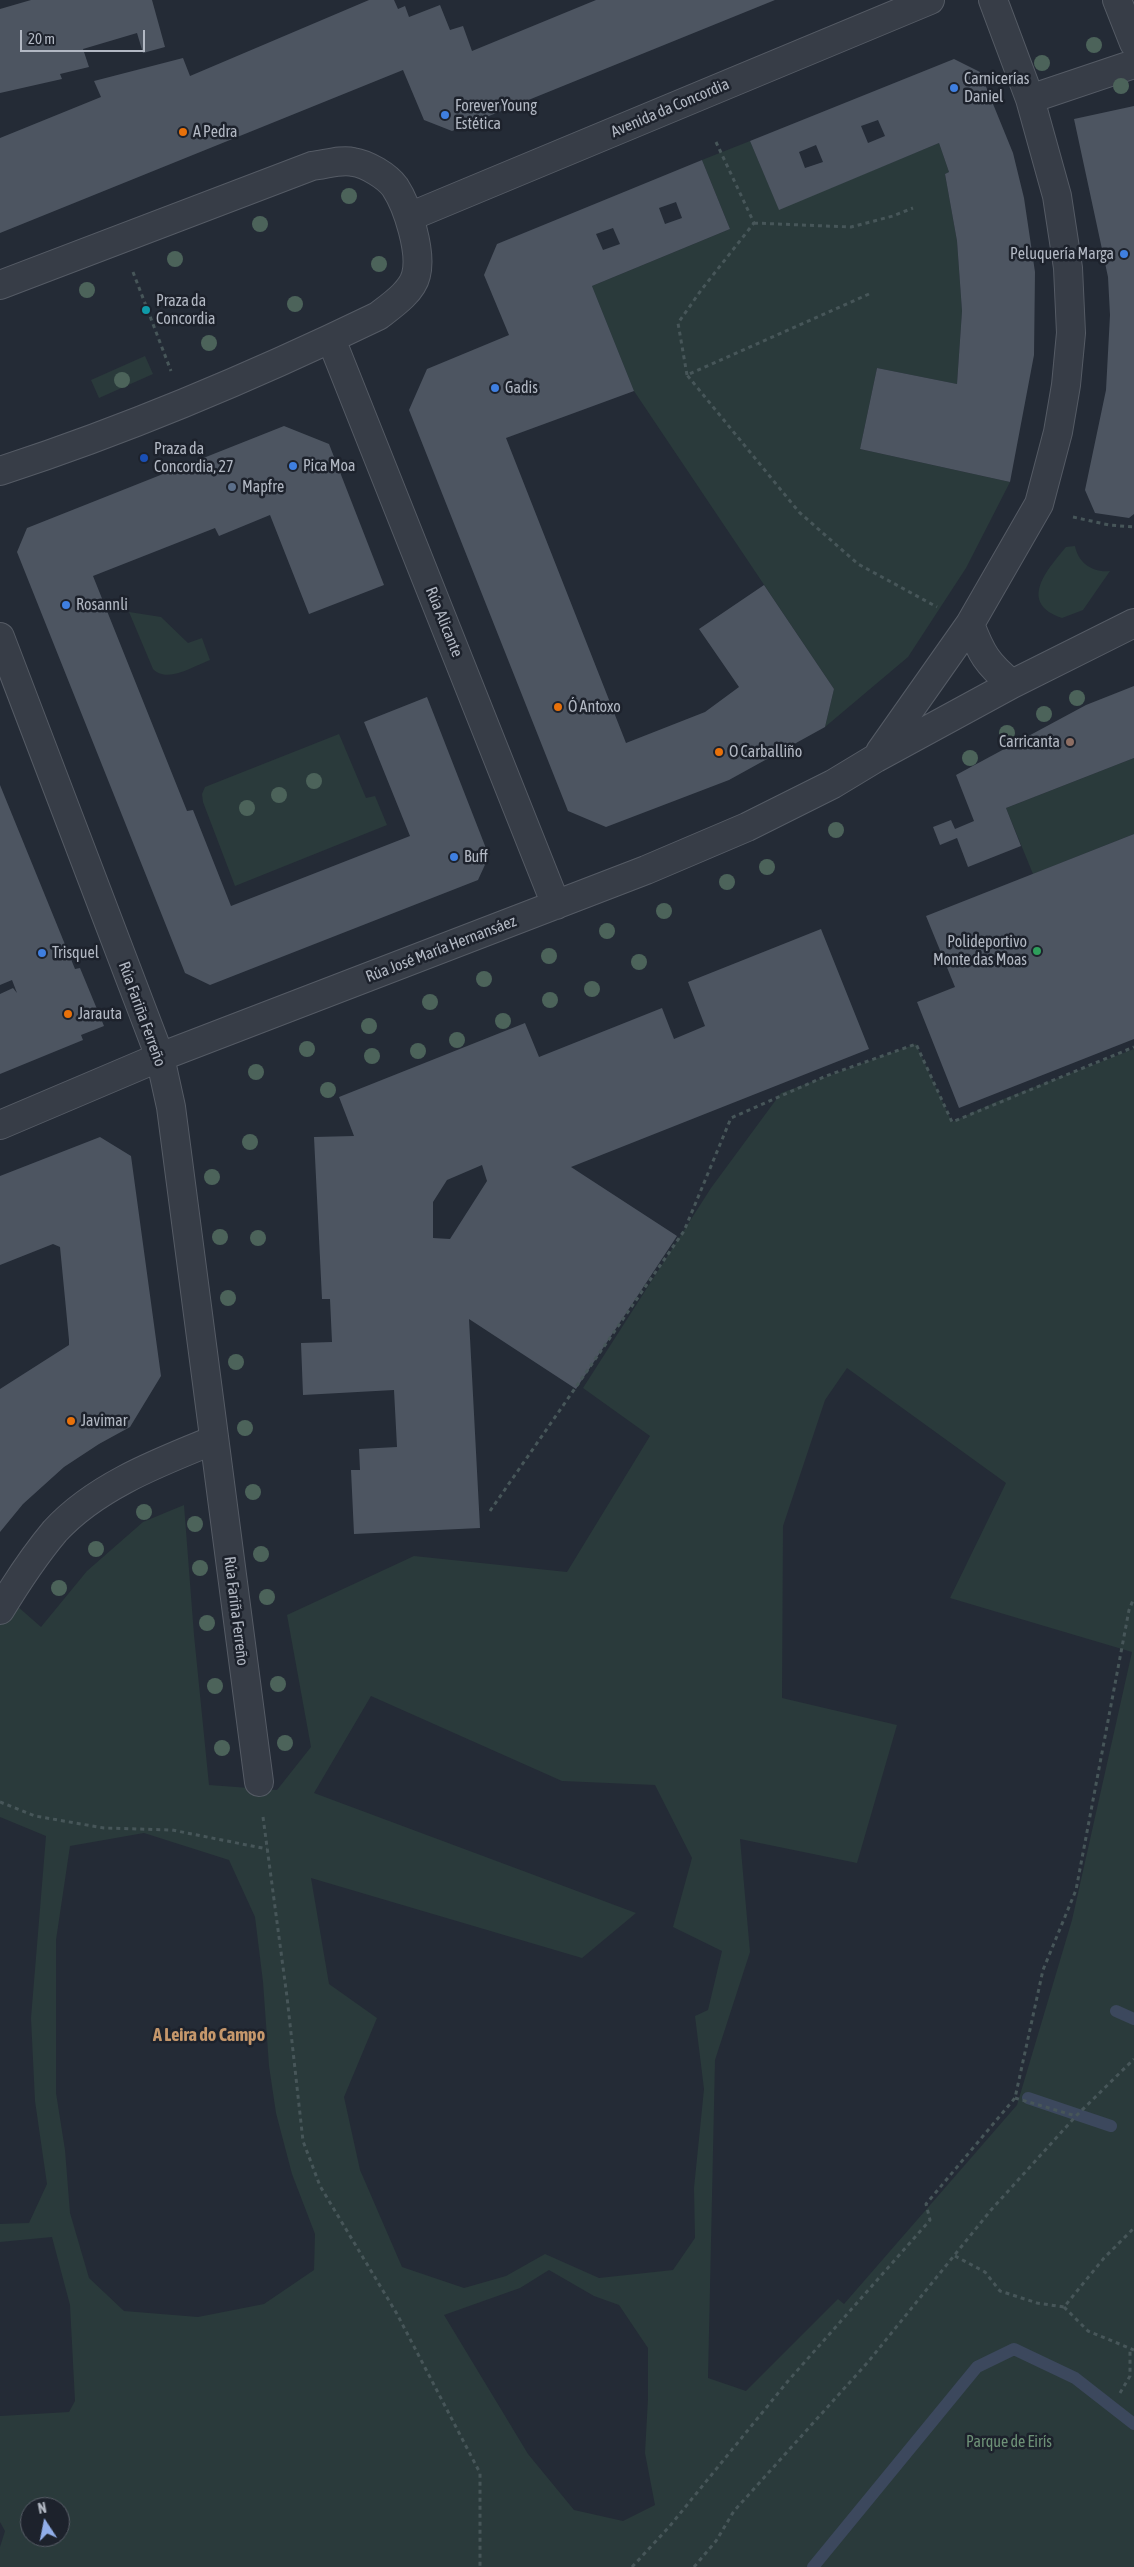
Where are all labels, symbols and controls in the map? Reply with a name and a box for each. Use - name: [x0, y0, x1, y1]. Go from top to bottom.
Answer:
- scale bar: [22, 20, 148, 52]
- text: 20 m: [28, 30, 55, 47]
- place label: Carnicerías Daniel: [964, 69, 1029, 107]
- street label: Avenida da Concordia: [608, 74, 732, 142]
- marker: Carnicerías Daniel: [948, 82, 960, 94]
- place label: Forever Young Estética: [455, 96, 537, 134]
- marker: Forever Young Estética: [439, 109, 451, 121]
- place label: A Pedra: [193, 122, 237, 142]
- marker: A Pedra: [177, 126, 189, 138]
- place label: Peluquería Marga: [1010, 244, 1114, 264]
- marker: Peluquería Marga: [1118, 248, 1130, 260]
- place label: Praza da Concordia: [156, 291, 215, 329]
- marker: Praza da Concordia: [140, 304, 152, 316]
- place label: Gadis: [505, 378, 538, 398]
- marker: Gadis: [489, 382, 501, 394]
- place label: Praza da Concordia, 27: [154, 439, 233, 477]
- marker: Praza da Concordia, 27: [138, 452, 150, 464]
- place label: Pica Moa: [303, 456, 355, 476]
- marker: Pica Moa: [287, 460, 299, 472]
- place label: Mapfre: [242, 477, 284, 497]
- marker: Mapfre: [226, 481, 238, 493]
- street label: Rúa Alicante: [421, 584, 467, 660]
- place label: Rosannli: [76, 595, 128, 615]
- marker: Rosannli: [60, 599, 72, 611]
- place label: Ó Antoxo: [568, 697, 621, 717]
- marker: Ó Antoxo: [552, 701, 564, 713]
- place label: Carricanta: [999, 732, 1060, 752]
- marker: Carricanta: [1064, 736, 1076, 748]
- place label: O Carballiño: [729, 742, 802, 762]
- marker: O Carballiño: [713, 746, 725, 758]
- place label: Buff: [464, 847, 488, 867]
- marker: Buff: [448, 851, 460, 863]
- street label: Rúa José María Hernansáez: [363, 911, 519, 987]
- place label: Polideportivo Monte das Moas: [933, 932, 1027, 970]
- place label: Trisquel: [52, 943, 99, 963]
- marker: Polideportivo Monte das Moas: [1031, 945, 1043, 957]
- marker: Trisquel: [36, 947, 48, 959]
- street label: Rúa Fariña Ferreño: [114, 959, 170, 1069]
- place label: Jarauta: [78, 1004, 122, 1024]
- marker: Jarauta: [62, 1008, 74, 1020]
- place label: Javimar: [81, 1411, 128, 1431]
- marker: Javimar: [65, 1415, 77, 1427]
- street label: Rúa Fariña Ferreño: [220, 1555, 252, 1667]
- district label: A Leira do Campo: [153, 2024, 265, 2046]
- park label: Parque de Eirís: [966, 2432, 1052, 2452]
- north arrow: [20, 2497, 70, 2547]
- text: N: [37, 2500, 48, 2517]

